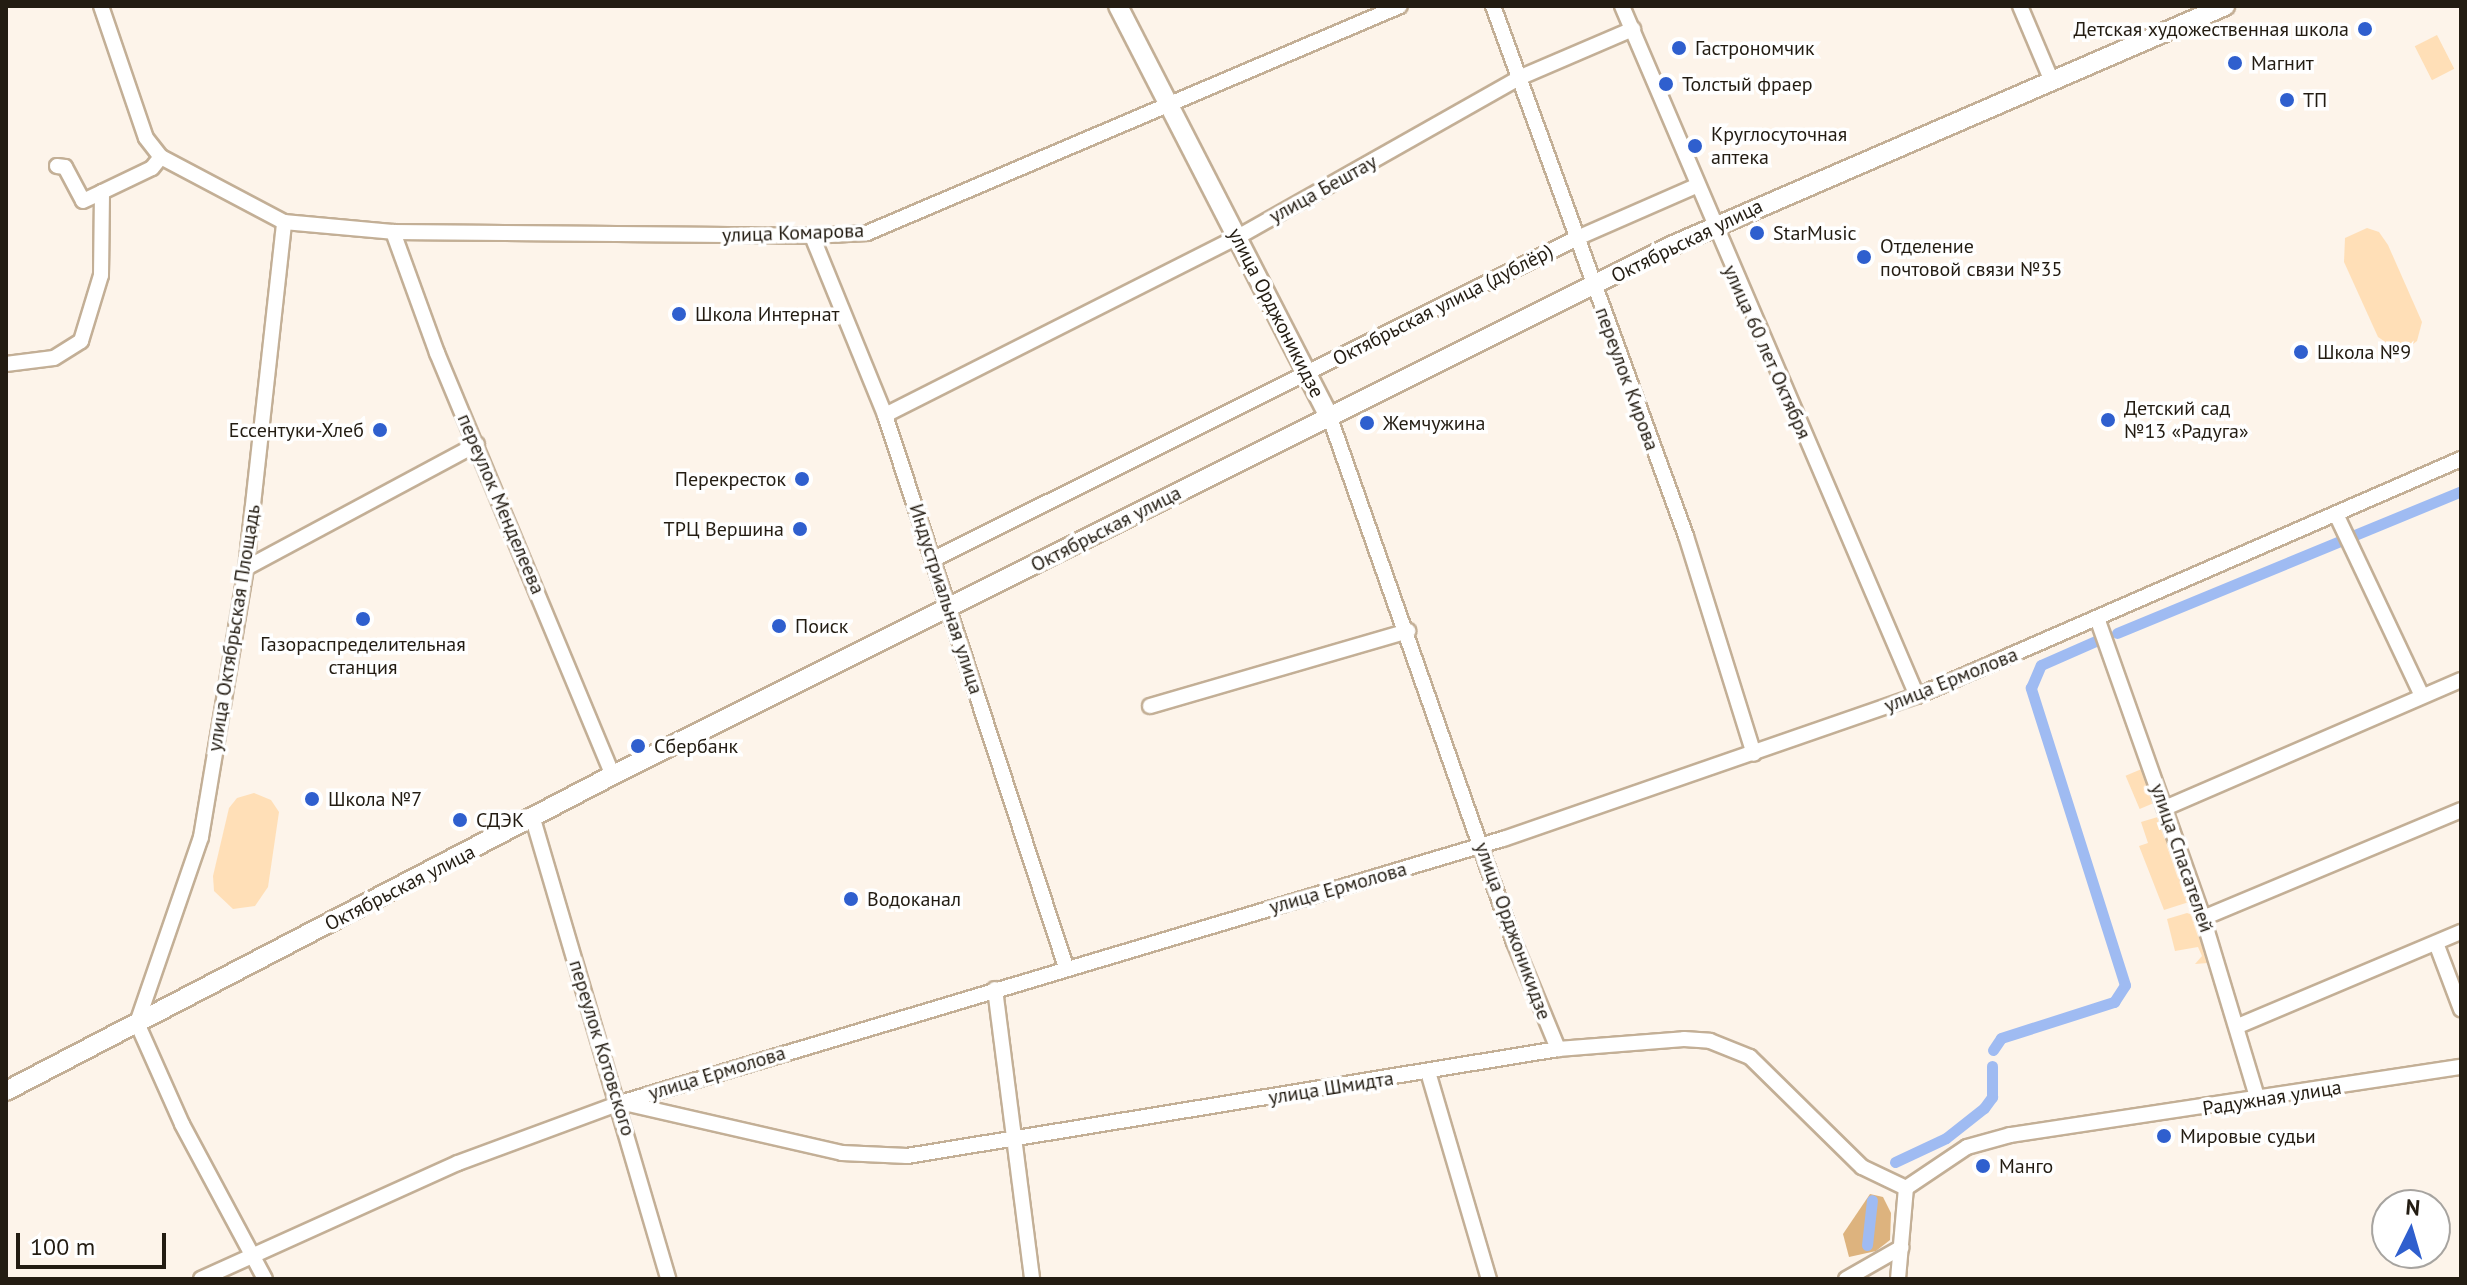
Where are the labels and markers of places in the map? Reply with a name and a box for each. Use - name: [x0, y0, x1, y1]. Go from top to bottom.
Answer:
- place label: Детская художественная школа: [2074, 17, 2349, 41]
- marker: Детская художественная школа: [2356, 20, 2374, 38]
- place label: Гастрономчик: [1695, 36, 1814, 60]
- marker: Гастрономчик: [1670, 39, 1688, 57]
- place label: Магнит: [2251, 51, 2314, 75]
- marker: Магнит: [2226, 54, 2244, 72]
- place label: Толстый фраер: [1682, 72, 1813, 96]
- marker: Толстый фраер: [1657, 75, 1675, 93]
- place label: ТП: [2303, 88, 2327, 112]
- marker: ТП: [2278, 91, 2296, 109]
- place label: Круглосуточная аптека: [1711, 122, 1847, 169]
- marker: Круглосуточная аптека: [1686, 137, 1704, 155]
- place label: StarMusic: [1773, 221, 1857, 245]
- marker: StarMusic: [1748, 224, 1766, 242]
- place label: Отделение почтовой связи №35: [1880, 234, 2062, 281]
- marker: Отделение почтовой связи №35: [1855, 248, 1873, 266]
- place label: Школа Интернат: [695, 302, 840, 326]
- marker: Школа Интернат: [670, 305, 688, 323]
- place label: Школа №9: [2317, 340, 2411, 364]
- marker: Школа №9: [2292, 343, 2310, 361]
- place label: Детский сад №13 «Радуга»: [2124, 396, 2249, 443]
- place label: Жемчужина: [1383, 411, 1485, 435]
- marker: Детский сад №13 «Радуга»: [2099, 411, 2117, 429]
- marker: Жемчужина: [1358, 414, 1376, 432]
- place label: Ессентуки-Хлеб: [229, 418, 364, 442]
- marker: Ессентуки-Хлеб: [371, 421, 389, 439]
- place label: Перекресток: [675, 467, 786, 491]
- marker: Перекресток: [793, 470, 811, 488]
- place label: ТРЦ Вершина: [664, 517, 784, 541]
- marker: ТРЦ Вершина: [791, 520, 809, 538]
- marker: Газораспределительная станция: [354, 610, 372, 628]
- place label: Поиск: [795, 614, 848, 638]
- marker: Поиск: [770, 617, 788, 635]
- place label: Газораспределительная станция: [260, 632, 466, 679]
- place label: Сбербанк: [654, 734, 738, 758]
- marker: Сбербанк: [629, 737, 647, 755]
- place label: Школа №7: [328, 787, 422, 811]
- marker: Школа №7: [303, 790, 321, 808]
- place label: СДЭК: [476, 808, 524, 832]
- marker: СДЭК: [451, 811, 469, 829]
- place label: Водоканал: [867, 887, 961, 911]
- marker: Водоканал: [842, 890, 860, 908]
- place label: Мировые судьи: [2180, 1124, 2316, 1148]
- marker: Мировые судьи: [2155, 1127, 2173, 1145]
- place label: Манго: [1999, 1154, 2053, 1178]
- marker: Манго: [1974, 1157, 1992, 1175]

